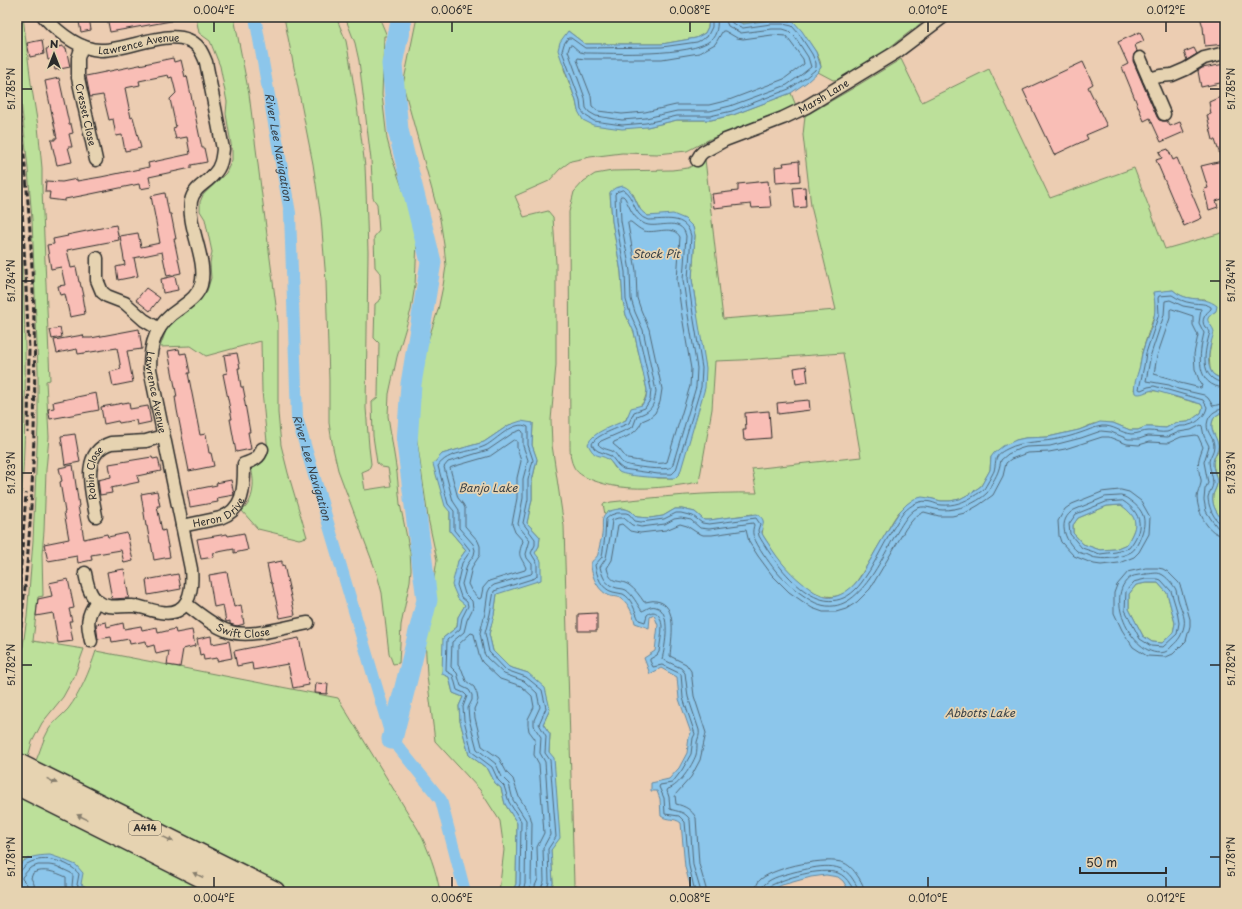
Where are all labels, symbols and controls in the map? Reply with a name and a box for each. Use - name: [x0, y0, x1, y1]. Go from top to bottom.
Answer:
- text: 0.004°E: [193, 2, 235, 17]
- text: 0.006°E: [431, 2, 473, 17]
- text: 0.008°E: [669, 2, 711, 17]
- text: 0.010°E: [908, 2, 948, 17]
- text: 0.012°E: [1146, 2, 1186, 17]
- street label: Lawrence Avenue: [98, 29, 181, 57]
- north arrow: [34, 34, 74, 74]
- text: N: [50, 35, 59, 52]
- text: 51.785°N: [3, 68, 18, 110]
- text: 51.785°N: [1223, 68, 1238, 110]
- street label: Marsh Lane: [795, 75, 851, 117]
- street label: Cresset Close: [72, 82, 101, 147]
- water label: River Lee Navigation: [261, 91, 297, 203]
- water label: Stock Pit: [632, 245, 682, 262]
- text: 51.784°N: [3, 259, 18, 303]
- text: 51.784°N: [1223, 259, 1238, 303]
- street label: Lawrence Avenue: [143, 351, 171, 435]
- water label: River Lee Navigation: [288, 413, 336, 523]
- street label: Robin Close: [82, 442, 106, 502]
- text: 51.783°N: [3, 451, 18, 495]
- text: 51.783°N: [1223, 451, 1238, 495]
- water label: Banjo Lake: [459, 479, 519, 496]
- street label: Heron Drive: [191, 495, 247, 531]
- street label: Swift Close: [214, 619, 271, 641]
- text: 51.782°N: [3, 643, 18, 686]
- text: 51.782°N: [1223, 643, 1238, 686]
- water label: Abbotts Lake: [945, 704, 1016, 721]
- one-way arrow: [46, 778, 58, 785]
- one-way arrow: [76, 813, 88, 820]
- road number: A414: [129, 821, 161, 835]
- one-way arrow: [163, 836, 174, 843]
- text: 51.781°N: [3, 837, 18, 877]
- text: 51.781°N: [1223, 837, 1238, 877]
- scale bar: [1080, 849, 1166, 875]
- text: 50 m: [1086, 853, 1117, 871]
- one-way arrow: [193, 871, 204, 878]
- text: 0.004°E: [193, 890, 235, 905]
- text: 0.006°E: [431, 890, 473, 905]
- text: 0.008°E: [669, 890, 711, 905]
- text: 0.010°E: [908, 890, 948, 905]
- text: 0.012°E: [1146, 890, 1186, 905]

